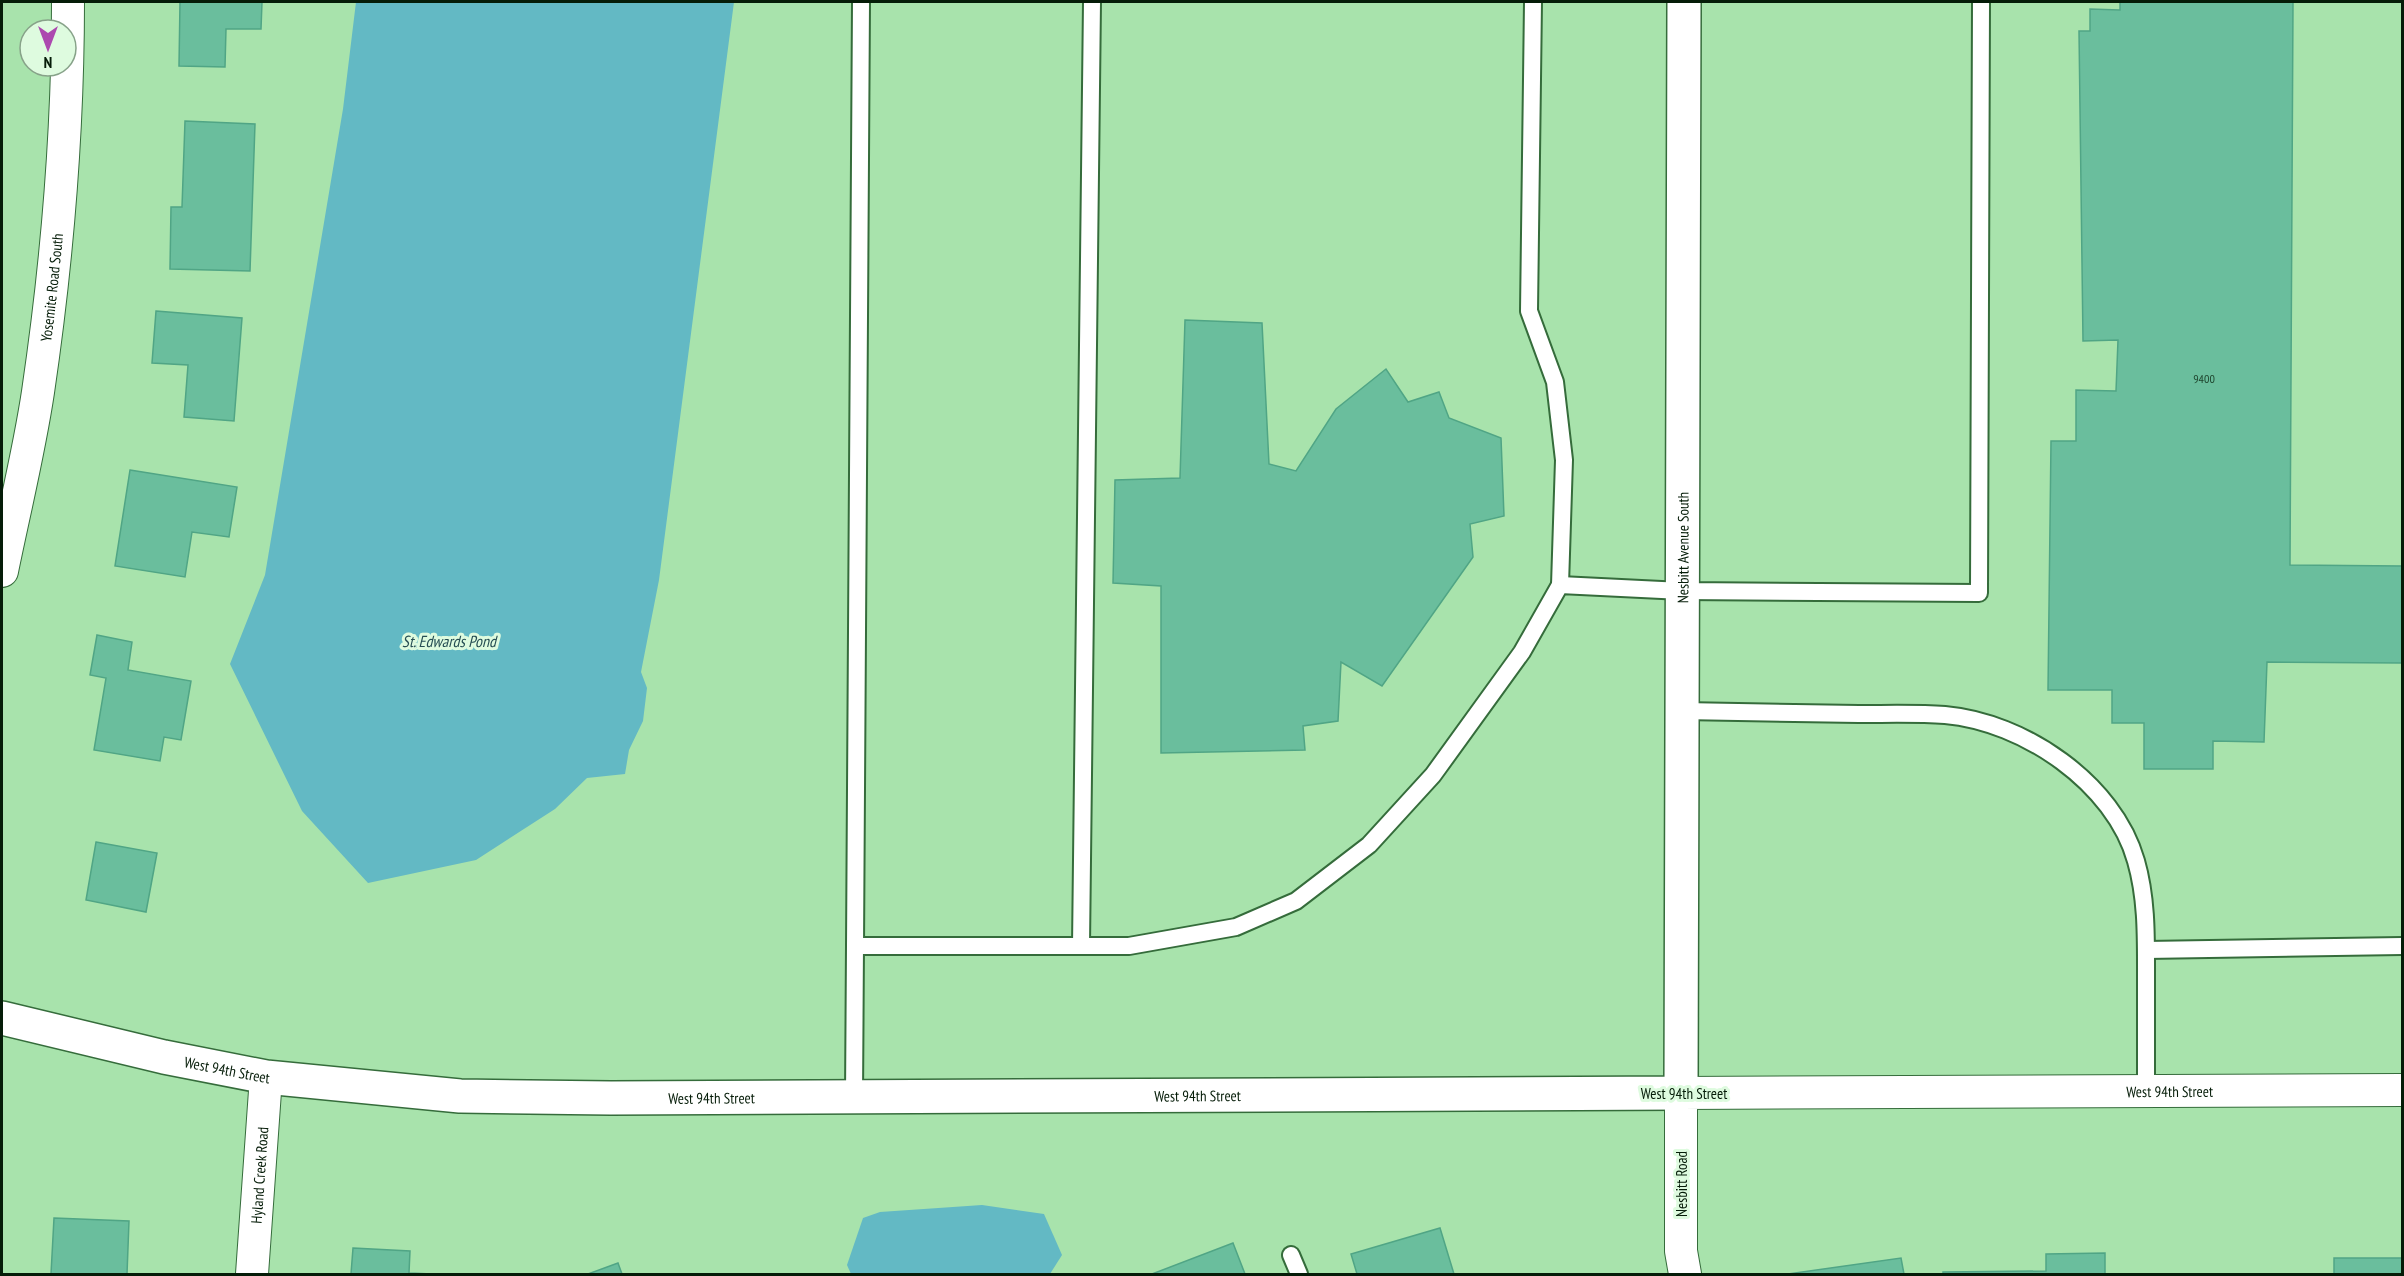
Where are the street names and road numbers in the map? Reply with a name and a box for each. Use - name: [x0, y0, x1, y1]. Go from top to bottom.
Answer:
- street label: Yosemite Road South: [36, 232, 67, 343]
- street label: Nesbitt Avenue South: [1673, 492, 1692, 603]
- street label: West 94th Street: [183, 1052, 271, 1087]
- street label: West 94th Street: [2126, 1081, 2213, 1101]
- street label: West 94th Street: [1641, 1084, 1727, 1103]
- street label: West 94th Street: [1154, 1086, 1241, 1105]
- street label: West 94th Street: [668, 1088, 755, 1107]
- street label: Hyland Creek Road: [246, 1126, 272, 1224]
- street label: Nesbitt Road: [1672, 1151, 1691, 1217]

